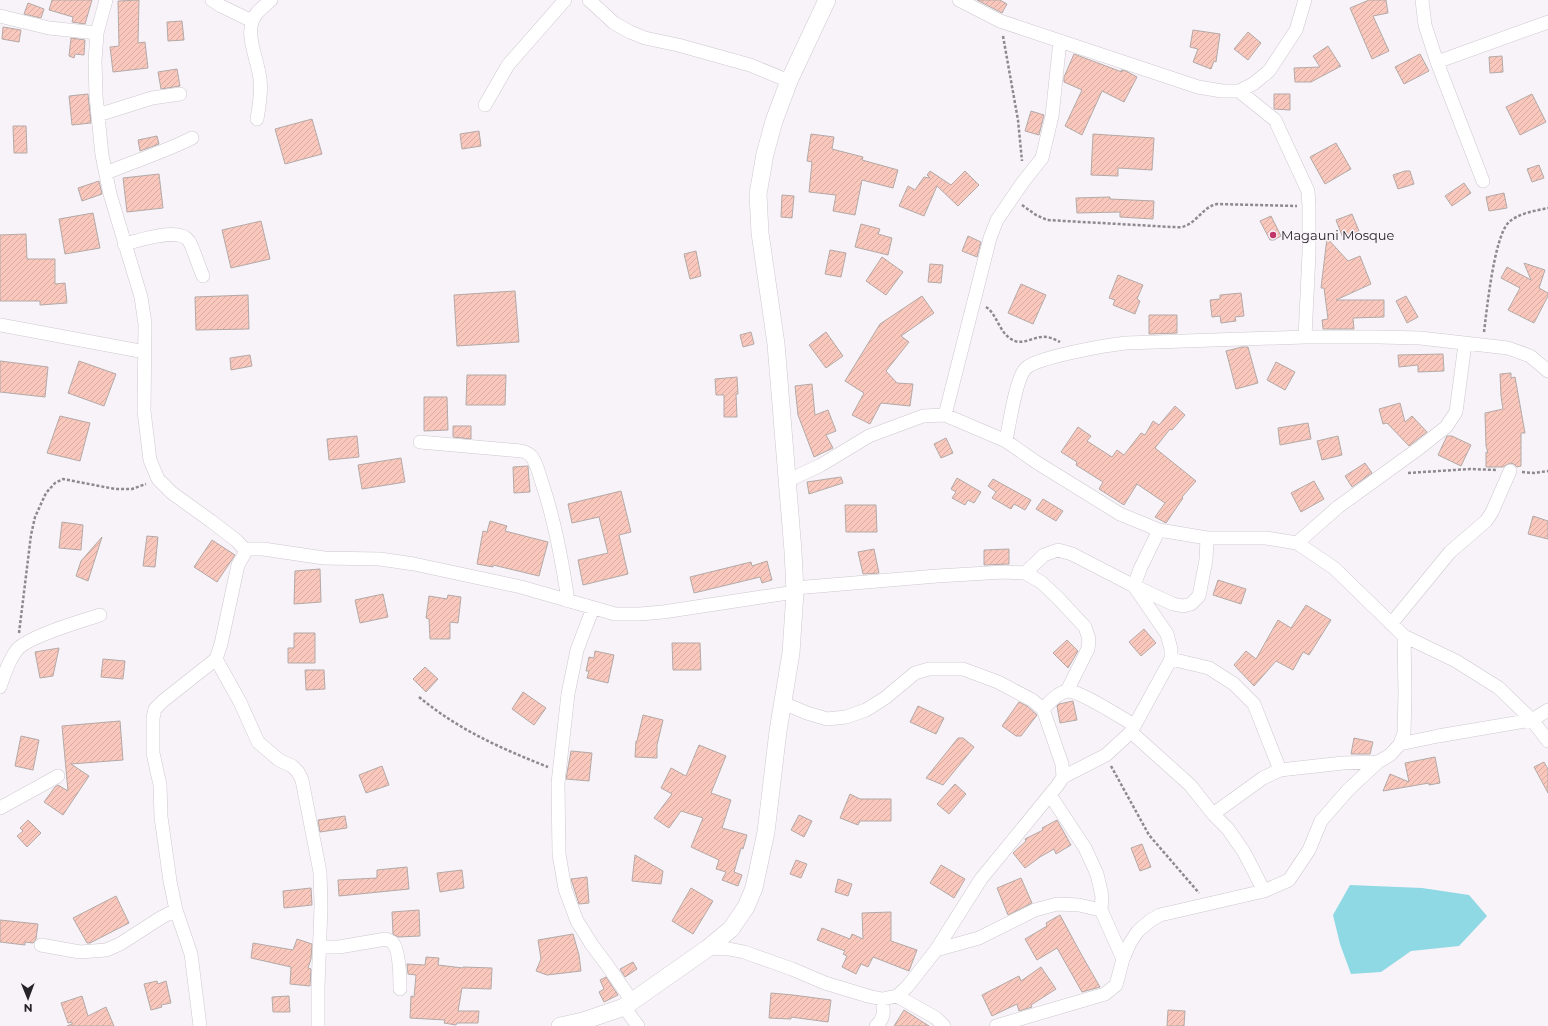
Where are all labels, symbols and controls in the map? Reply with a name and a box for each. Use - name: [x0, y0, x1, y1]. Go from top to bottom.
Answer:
- place label: Magauni Mosque: [1281, 227, 1395, 243]
- marker: Magauni Mosque: [1268, 230, 1278, 240]
- north arrow: [8, 978, 48, 1018]
- text: N: [24, 1001, 33, 1015]

